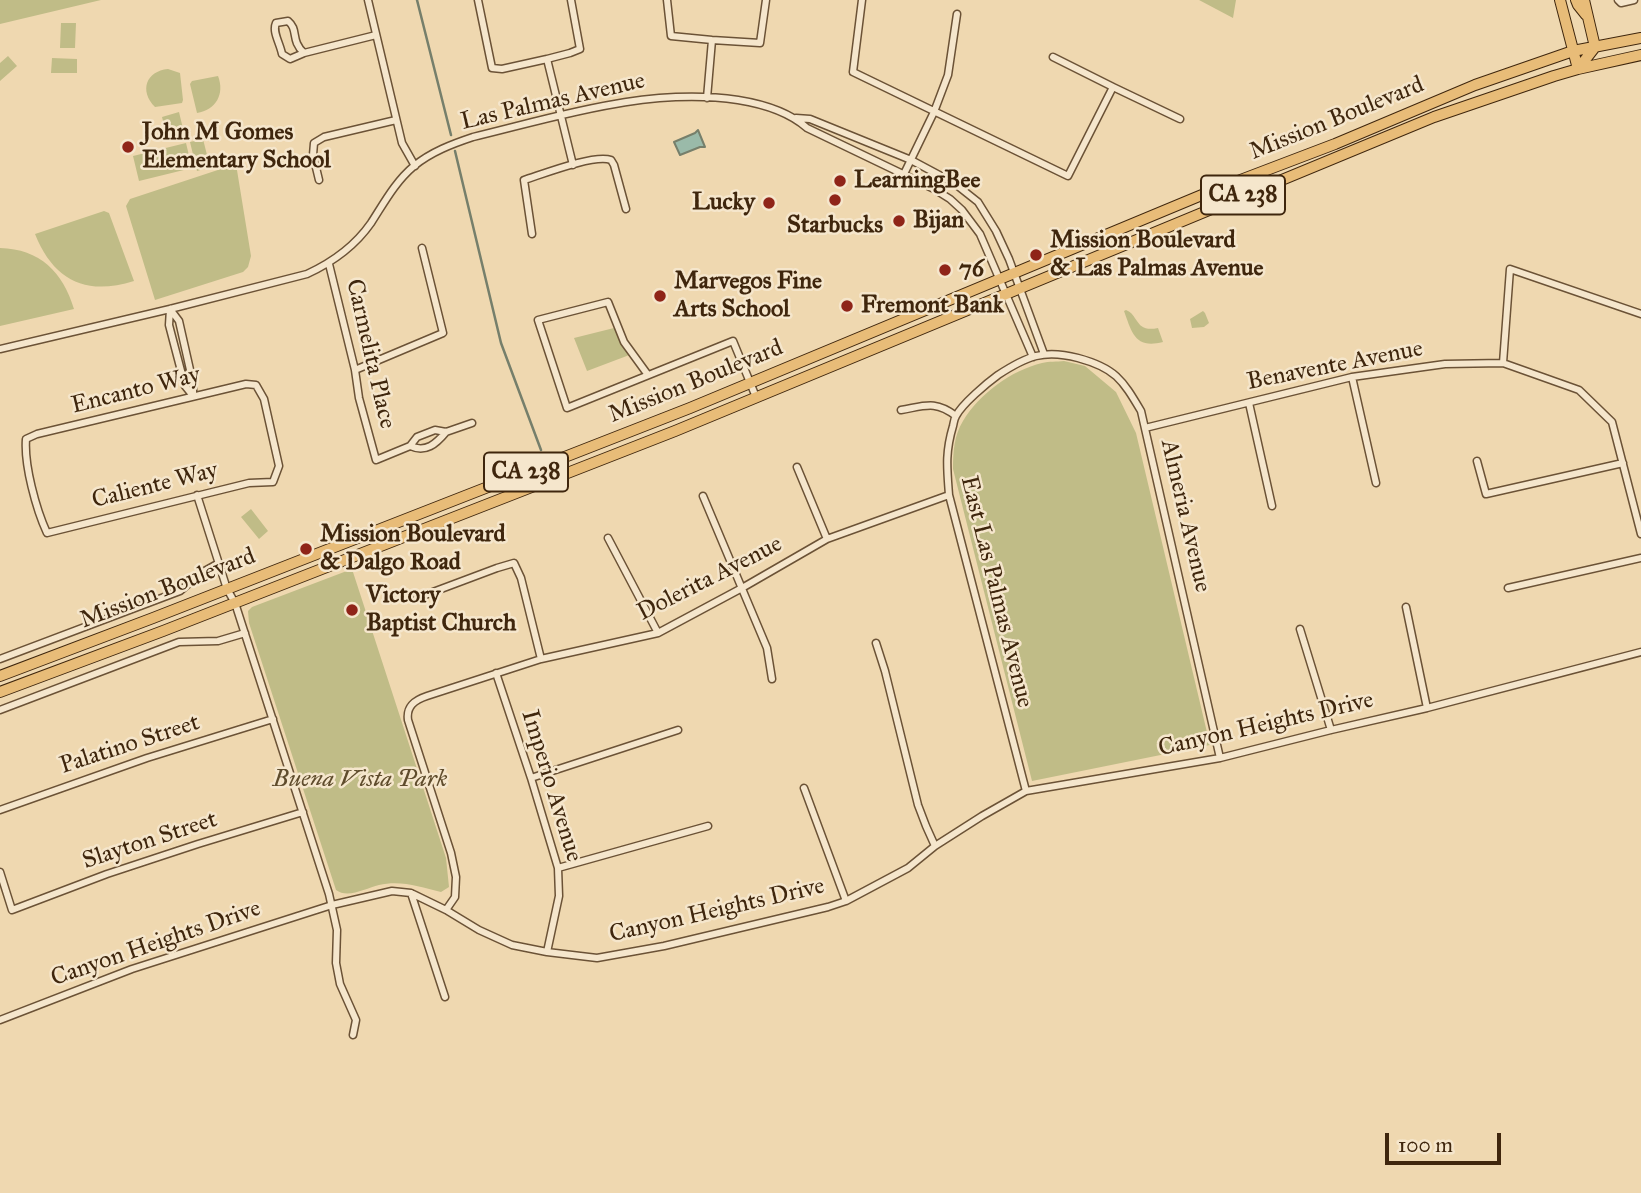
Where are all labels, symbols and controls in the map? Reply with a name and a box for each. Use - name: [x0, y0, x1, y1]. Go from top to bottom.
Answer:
- street label: Las Palmas Avenue: [458, 67, 648, 137]
- street label: Mission Boulevard: [1246, 71, 1428, 167]
- place label: John M Gomes Elementary School: [142, 119, 331, 175]
- marker: John M Gomes Elementary School: [120, 139, 136, 155]
- place label: LearningBee: [854, 167, 980, 195]
- marker: LearningBee: [832, 173, 848, 189]
- road number: CA 238: [1201, 176, 1285, 214]
- place label: Lucky: [692, 189, 755, 217]
- marker: Starbucks: [827, 192, 843, 208]
- marker: Lucky: [761, 195, 777, 211]
- place label: Bijan: [913, 207, 964, 235]
- place label: Starbucks: [787, 212, 883, 240]
- marker: Bijan: [891, 213, 907, 229]
- place label: Mission Boulevard & Las Palmas Avenue: [1050, 227, 1264, 283]
- marker: Mission Boulevard & Las Palmas Avenue: [1028, 247, 1044, 263]
- place label: 76: [959, 256, 984, 284]
- marker: 76: [937, 262, 953, 278]
- place label: Marvegos Fine Arts School: [674, 268, 822, 324]
- street label: Carmelita Place: [339, 276, 401, 432]
- marker: Marvegos Fine Arts School: [652, 288, 668, 304]
- place label: Fremont Bank: [861, 292, 1004, 320]
- marker: Fremont Bank: [839, 298, 855, 314]
- street label: Mission Boulevard: [605, 334, 787, 430]
- street label: Benavente Avenue: [1245, 335, 1425, 397]
- street label: Encanto Way: [68, 361, 204, 421]
- street label: Almeria Avenue: [1153, 437, 1217, 595]
- road number: CA 238: [484, 452, 568, 492]
- street label: Caliente Way: [89, 456, 221, 516]
- street label: East Las Palmas Avenue: [953, 473, 1039, 711]
- place label: Mission Boulevard & Dalgo Road: [320, 521, 506, 577]
- street label: Dolerita Avenue: [633, 530, 787, 628]
- marker: Mission Boulevard & Dalgo Road: [298, 541, 314, 557]
- street label: Mission Boulevard: [76, 542, 260, 636]
- place label: Victory Baptist Church: [366, 582, 516, 638]
- marker: Victory Baptist Church: [344, 602, 360, 618]
- street label: Canyon Heights Drive: [1156, 686, 1376, 764]
- street label: Imperio Avenue: [514, 707, 588, 865]
- street label: Palatino Street: [56, 709, 204, 781]
- park label: Buena Vista Park: [273, 766, 447, 794]
- street label: Slayton Street: [79, 806, 221, 876]
- street label: Canyon Heights Drive: [607, 872, 827, 950]
- street label: Canyon Heights Drive: [47, 895, 265, 993]
- scale bar: [1389, 1120, 1504, 1164]
- text: 100 m: [1398, 1132, 1453, 1158]

